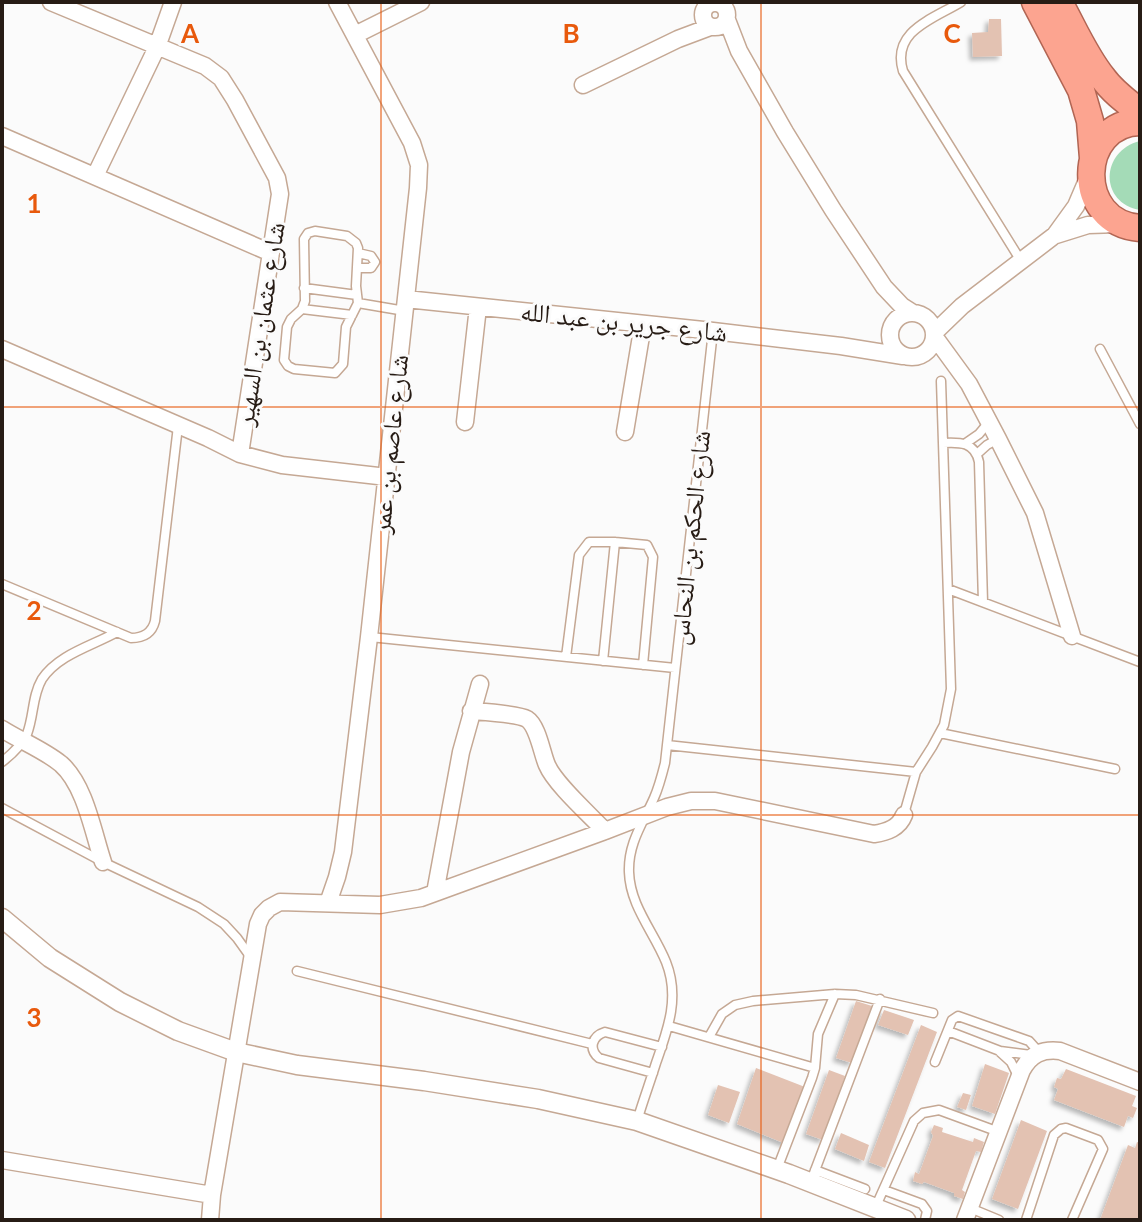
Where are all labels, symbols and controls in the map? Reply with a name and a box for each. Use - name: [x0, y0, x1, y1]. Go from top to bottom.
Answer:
- text: A: [180, 17, 200, 49]
- text: B: [562, 17, 580, 49]
- text: C: [943, 17, 961, 49]
- text: 1: [26, 187, 42, 219]
- street label: شارع عثمان بن السهير: [227, 220, 292, 429]
- street label: شارع جرير بن عبد الله: [519, 294, 729, 349]
- street label: شارع عاصم بن عمر: [364, 353, 416, 536]
- street label: شارع الحكم بن النحاس: [662, 429, 718, 647]
- text: 2: [26, 594, 42, 626]
- text: 3: [26, 1001, 42, 1033]

